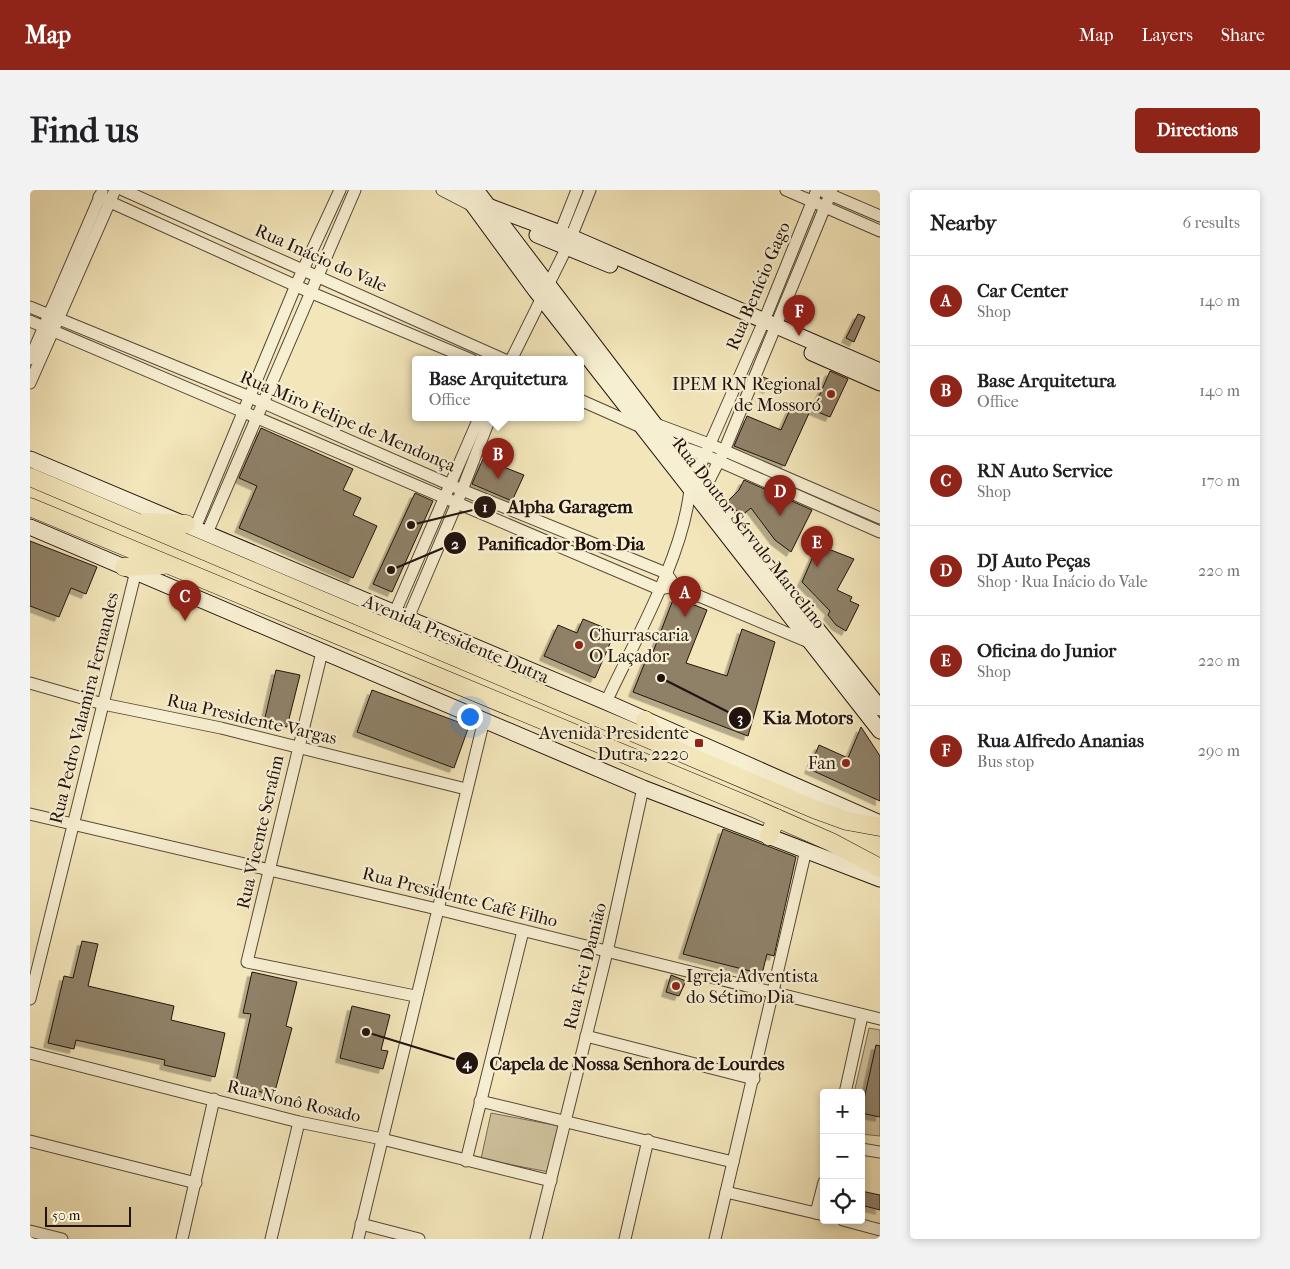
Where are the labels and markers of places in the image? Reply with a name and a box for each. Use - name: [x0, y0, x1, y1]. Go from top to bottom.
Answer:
- pin: F: [783, 295, 815, 336]
- place label: IPEM RN Regional de Mossoró: [672, 374, 821, 416]
- marker: IPEM RN Regional de Mossoró: [825, 388, 837, 400]
- pin: B: [482, 438, 514, 479]
- pin: D: [764, 475, 796, 516]
- callout: Alpha Garagem: [472, 490, 643, 524]
- callout: Panificador Bom Dia: [442, 526, 654, 560]
- pin: E: [801, 526, 833, 567]
- pin: A: [669, 576, 701, 617]
- pin: C: [169, 580, 201, 621]
- place label: Churrascaria O Laçador: [589, 625, 690, 667]
- marker: Churrascaria O Laçador: [573, 639, 585, 651]
- callout: Kia Motors: [728, 701, 863, 735]
- place label: Avenida Presidente Dutra, 2220: [538, 723, 689, 765]
- marker: Avenida Presidente Dutra, 2220: [693, 737, 705, 749]
- place label: Fan: [808, 753, 837, 774]
- marker: Fan: [840, 757, 852, 769]
- place label: Igreja Adventista do Sétimo Dia: [686, 966, 819, 1008]
- marker: Igreja Adventista do Sétimo Dia: [670, 980, 682, 992]
- callout: Capela de Nossa Senhora de Lourdes: [455, 1046, 795, 1080]

